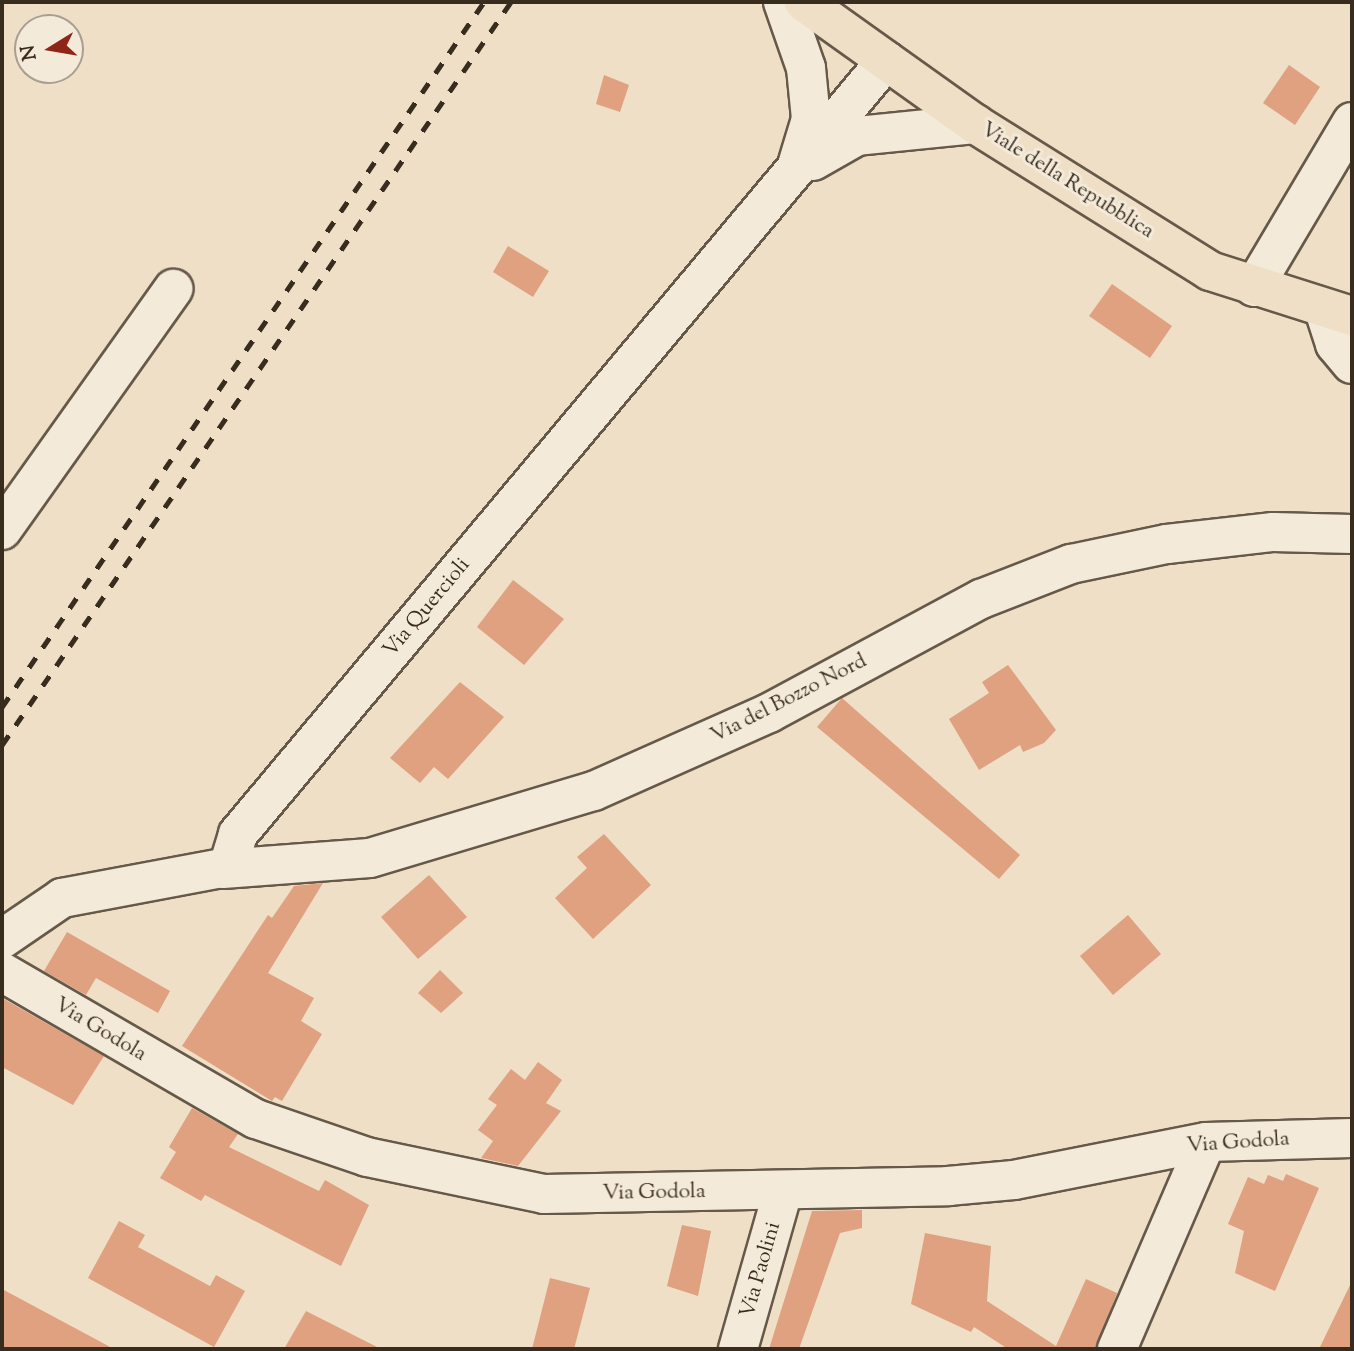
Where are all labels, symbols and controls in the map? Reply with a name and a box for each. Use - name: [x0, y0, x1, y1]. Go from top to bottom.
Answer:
- north arrow: [14, 14, 84, 84]
- text: N: [15, 43, 45, 63]
- street label: Viale della Repubblica: [976, 117, 1158, 245]
- street label: Via Quercioli: [378, 553, 476, 663]
- street label: Via del Bozzo Nord: [707, 649, 871, 749]
- street label: Via Godola: [49, 993, 151, 1067]
- street label: Via Godola: [1186, 1127, 1290, 1159]
- street label: Via Godola: [602, 1180, 706, 1206]
- street label: Via Paolini: [735, 1219, 787, 1321]

